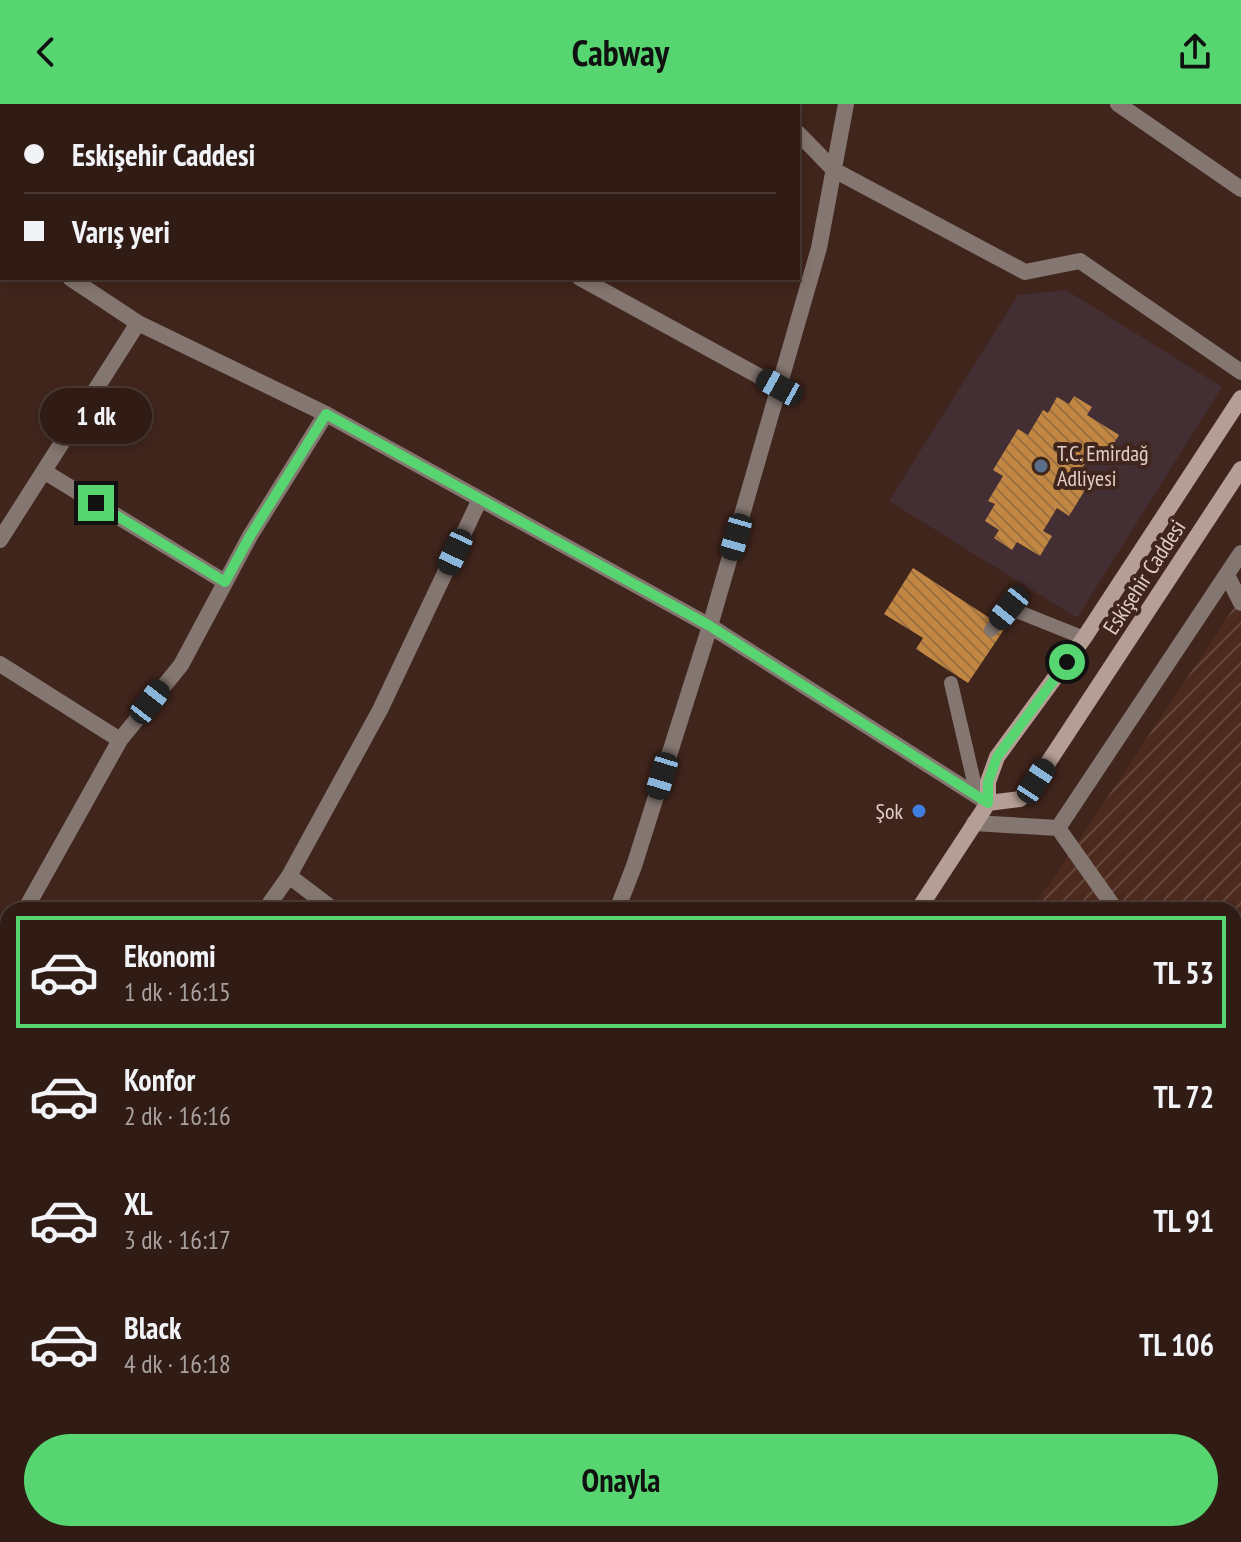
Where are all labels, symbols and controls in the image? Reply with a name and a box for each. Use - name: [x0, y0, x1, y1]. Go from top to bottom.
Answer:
- text: Cabway: [572, 29, 669, 76]
- icon: back: [24, 30, 68, 74]
- icon: share: [1173, 30, 1217, 74]
- text: Eskişehir Caddesi: [72, 135, 255, 174]
- text: Varış yeri: [72, 212, 170, 251]
- car: [752, 365, 806, 409]
- callout: 1 dk: [40, 387, 152, 443]
- text: 1 dk: [76, 399, 116, 432]
- place label: T.C. Emirdağ Adliyesi: [1057, 439, 1149, 492]
- marker: T.C. Emirdağ Adliyesi: [1032, 457, 1050, 475]
- route end: [78, 485, 114, 521]
- car: [718, 511, 754, 563]
- street label: Eskişehir Caddesi: [1097, 515, 1191, 639]
- car: [434, 525, 476, 579]
- car: [985, 582, 1033, 634]
- route start: [1049, 644, 1085, 680]
- car: [126, 676, 174, 728]
- car: [644, 750, 680, 802]
- car: [1013, 754, 1059, 808]
- place label: Şok: [876, 797, 903, 825]
- marker: Şok: [910, 802, 928, 820]
- icon: car: [28, 936, 100, 1008]
- text: Ekonomi: [124, 936, 216, 975]
- text: TL 53: [1154, 953, 1214, 992]
- text: 1 dk · 16:15: [124, 975, 231, 1008]
- icon: car: [28, 1060, 100, 1132]
- text: Konfor: [124, 1060, 195, 1099]
- text: TL 72: [1154, 1077, 1214, 1116]
- text: 2 dk · 16:16: [124, 1099, 231, 1132]
- icon: car: [28, 1184, 100, 1256]
- text: XL: [124, 1184, 153, 1223]
- text: TL 91: [1154, 1201, 1214, 1240]
- text: 3 dk · 16:17: [124, 1223, 231, 1256]
- icon: car: [28, 1308, 100, 1380]
- text: Black: [124, 1308, 181, 1347]
- text: TL 106: [1139, 1325, 1214, 1364]
- text: 4 dk · 16:18: [124, 1347, 231, 1380]
- button: Onayla: [24, 1434, 1218, 1526]

